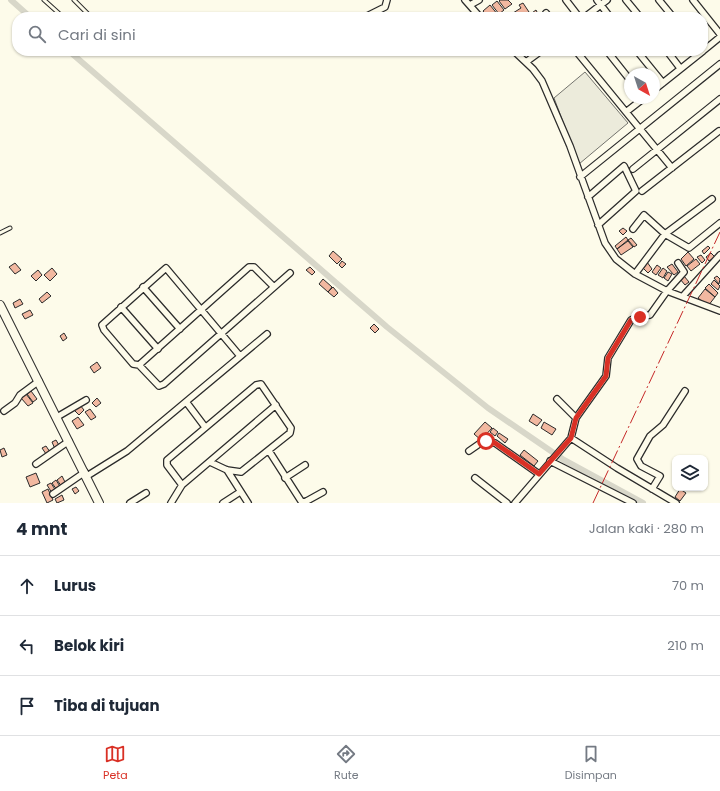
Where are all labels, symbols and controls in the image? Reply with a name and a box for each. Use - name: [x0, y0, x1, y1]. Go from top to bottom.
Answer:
- search box: [12, 12, 708, 56]
- icon: search: [26, 23, 48, 45]
- text: Cari di sini: [58, 24, 136, 45]
- north arrow: [624, 68, 660, 104]
- route end: [631, 308, 649, 326]
- route start: [477, 432, 495, 450]
- map controls: [672, 455, 708, 491]
- button: layers: [672, 455, 708, 491]
- text: 4 mnt: [16, 517, 67, 541]
- text: Jalan kaki · 280 m: [589, 519, 704, 538]
- icon: ahead: [16, 575, 38, 597]
- text: Lurus: [54, 575, 96, 596]
- text: 70 m: [672, 576, 704, 595]
- icon: left: [16, 635, 38, 657]
- text: Belok kiri: [54, 635, 124, 656]
- text: 210 m: [667, 636, 704, 655]
- icon: arrive: [16, 695, 38, 717]
- text: Tiba di tujuan: [54, 695, 160, 716]
- tab: Peta: [103, 743, 128, 784]
- tab: Rute: [334, 743, 359, 784]
- tab: Disimpan: [565, 743, 617, 784]

